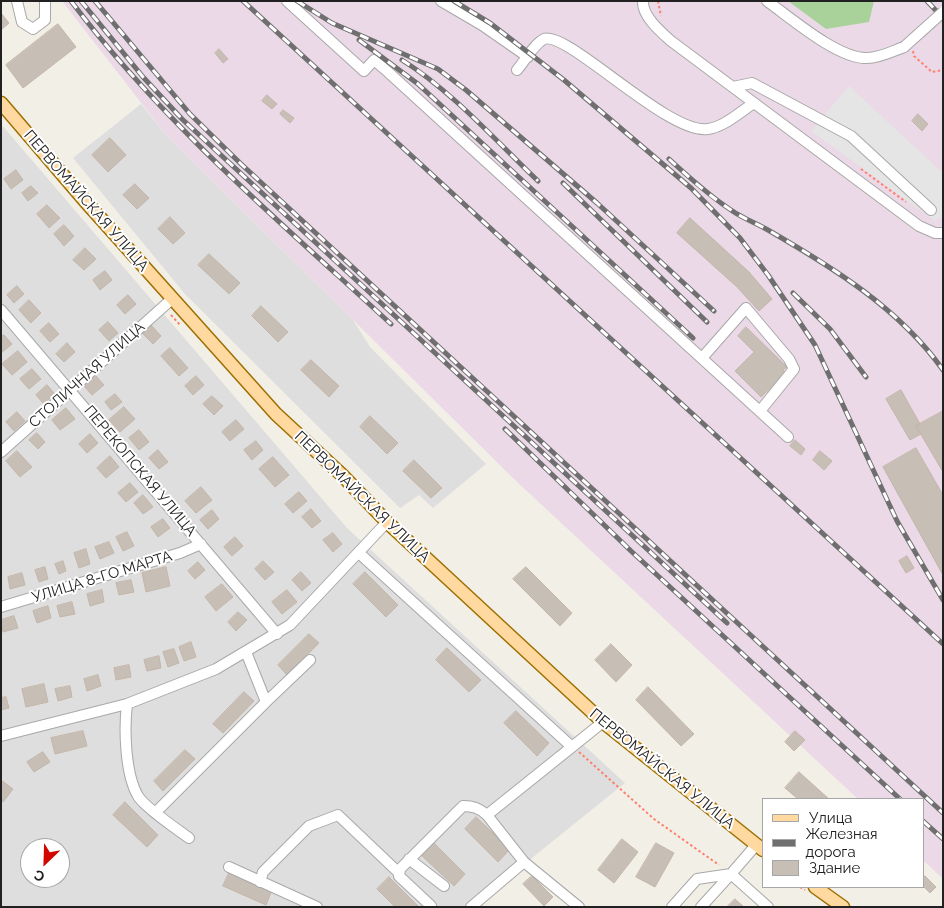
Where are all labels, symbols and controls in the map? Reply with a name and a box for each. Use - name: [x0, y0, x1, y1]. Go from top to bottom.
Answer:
- street label: ПЕРВОМАЙСКАЯ УЛИЦА: [20, 127, 152, 275]
- street label: СТОЛИЧНАЯ УЛИЦА: [25, 318, 149, 432]
- street label: ПЕРЕКОПСКАЯ УЛИЦА: [80, 402, 200, 540]
- street label: ПЕРВОМАЙСКАЯ УЛИЦА: [291, 428, 433, 566]
- street label: УЛИЦА 8-ГО МАРТА: [30, 547, 174, 607]
- street label: ПЕРВОМАЙСКАЯ УЛИЦА: [586, 705, 738, 833]
- legend: [762, 798, 924, 888]
- text: Улица: [809, 809, 853, 827]
- text: Железная дорога: [806, 825, 878, 861]
- north arrow: [20, 838, 70, 888]
- text: Здание: [809, 859, 860, 877]
- text: С: [32, 867, 47, 885]

